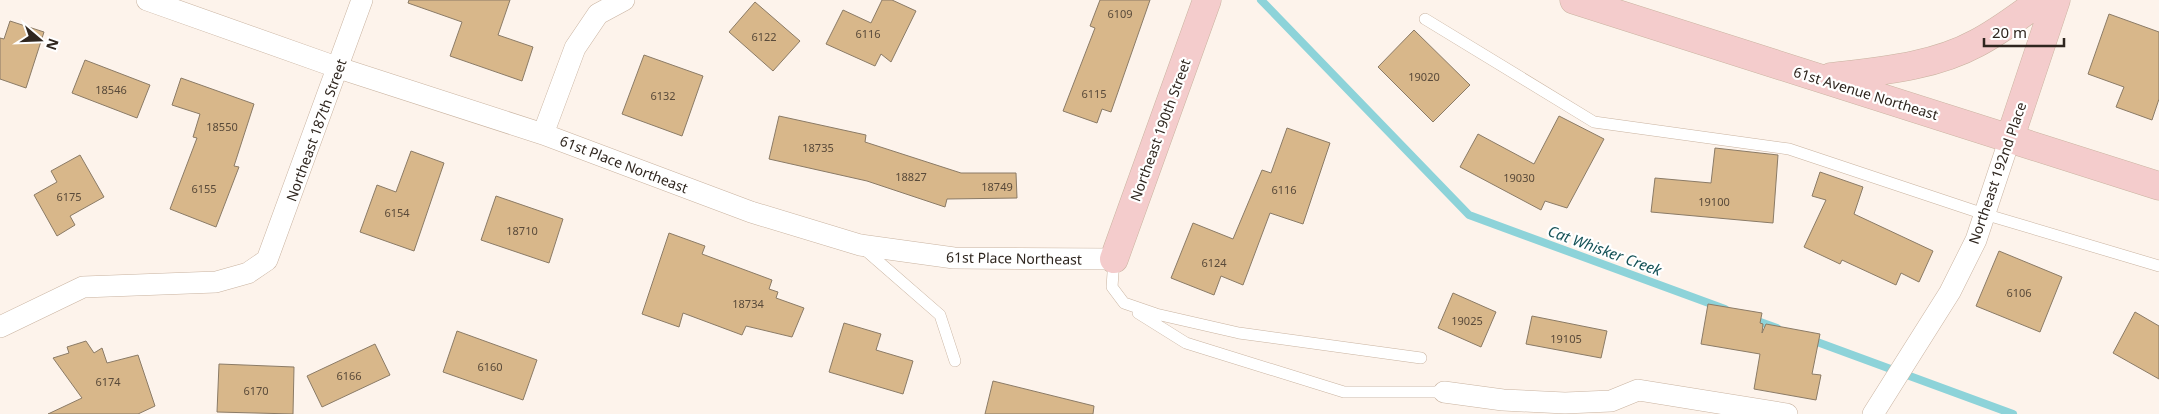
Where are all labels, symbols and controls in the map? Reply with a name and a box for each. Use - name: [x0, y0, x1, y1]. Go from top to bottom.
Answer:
- house number: 6109: [1107, 6, 1133, 21]
- north arrow: [15, 15, 65, 65]
- scale bar: [1984, 15, 2064, 47]
- text: 20 m: [1992, 22, 2027, 42]
- house number: 6116: [855, 26, 881, 41]
- house number: 6122: [751, 29, 777, 44]
- text: N: [42, 36, 64, 53]
- street label: Northeast 187th Street: [281, 56, 351, 204]
- street label: Northeast 190th Street: [1125, 56, 1195, 204]
- street label: 61st Avenue Northeast: [1791, 62, 1941, 124]
- house number: 19020: [1408, 69, 1440, 84]
- house number: 18546: [95, 82, 127, 97]
- house number: 6115: [1081, 86, 1107, 101]
- house number: 6132: [650, 88, 676, 103]
- street label: Northeast 192nd Place: [1964, 99, 2030, 247]
- house number: 18550: [206, 119, 238, 134]
- street label: 61st Place Northeast: [557, 131, 691, 197]
- house number: 18735: [802, 140, 834, 155]
- house number: 18827: [895, 169, 927, 184]
- house number: 19030: [1503, 170, 1535, 185]
- house number: 18749: [981, 179, 1013, 194]
- house number: 6155: [191, 181, 217, 196]
- house number: 6116: [1271, 182, 1297, 197]
- house number: 6175: [56, 189, 82, 204]
- house number: 19100: [1698, 194, 1730, 209]
- house number: 6154: [384, 205, 410, 220]
- water label: Cat Whisker Creek: [1545, 220, 1665, 280]
- house number: 18710: [506, 223, 538, 238]
- street label: 61st Place Northeast: [946, 247, 1082, 269]
- house number: 6124: [1201, 255, 1227, 270]
- house number: 6106: [2006, 285, 2032, 300]
- house number: 18734: [732, 296, 764, 311]
- house number: 19025: [1451, 313, 1483, 328]
- house number: 19105: [1550, 331, 1582, 346]
- house number: 6160: [477, 359, 503, 374]
- house number: 6166: [336, 368, 362, 383]
- house number: 6174: [95, 374, 121, 389]
- house number: 6170: [243, 383, 269, 398]

